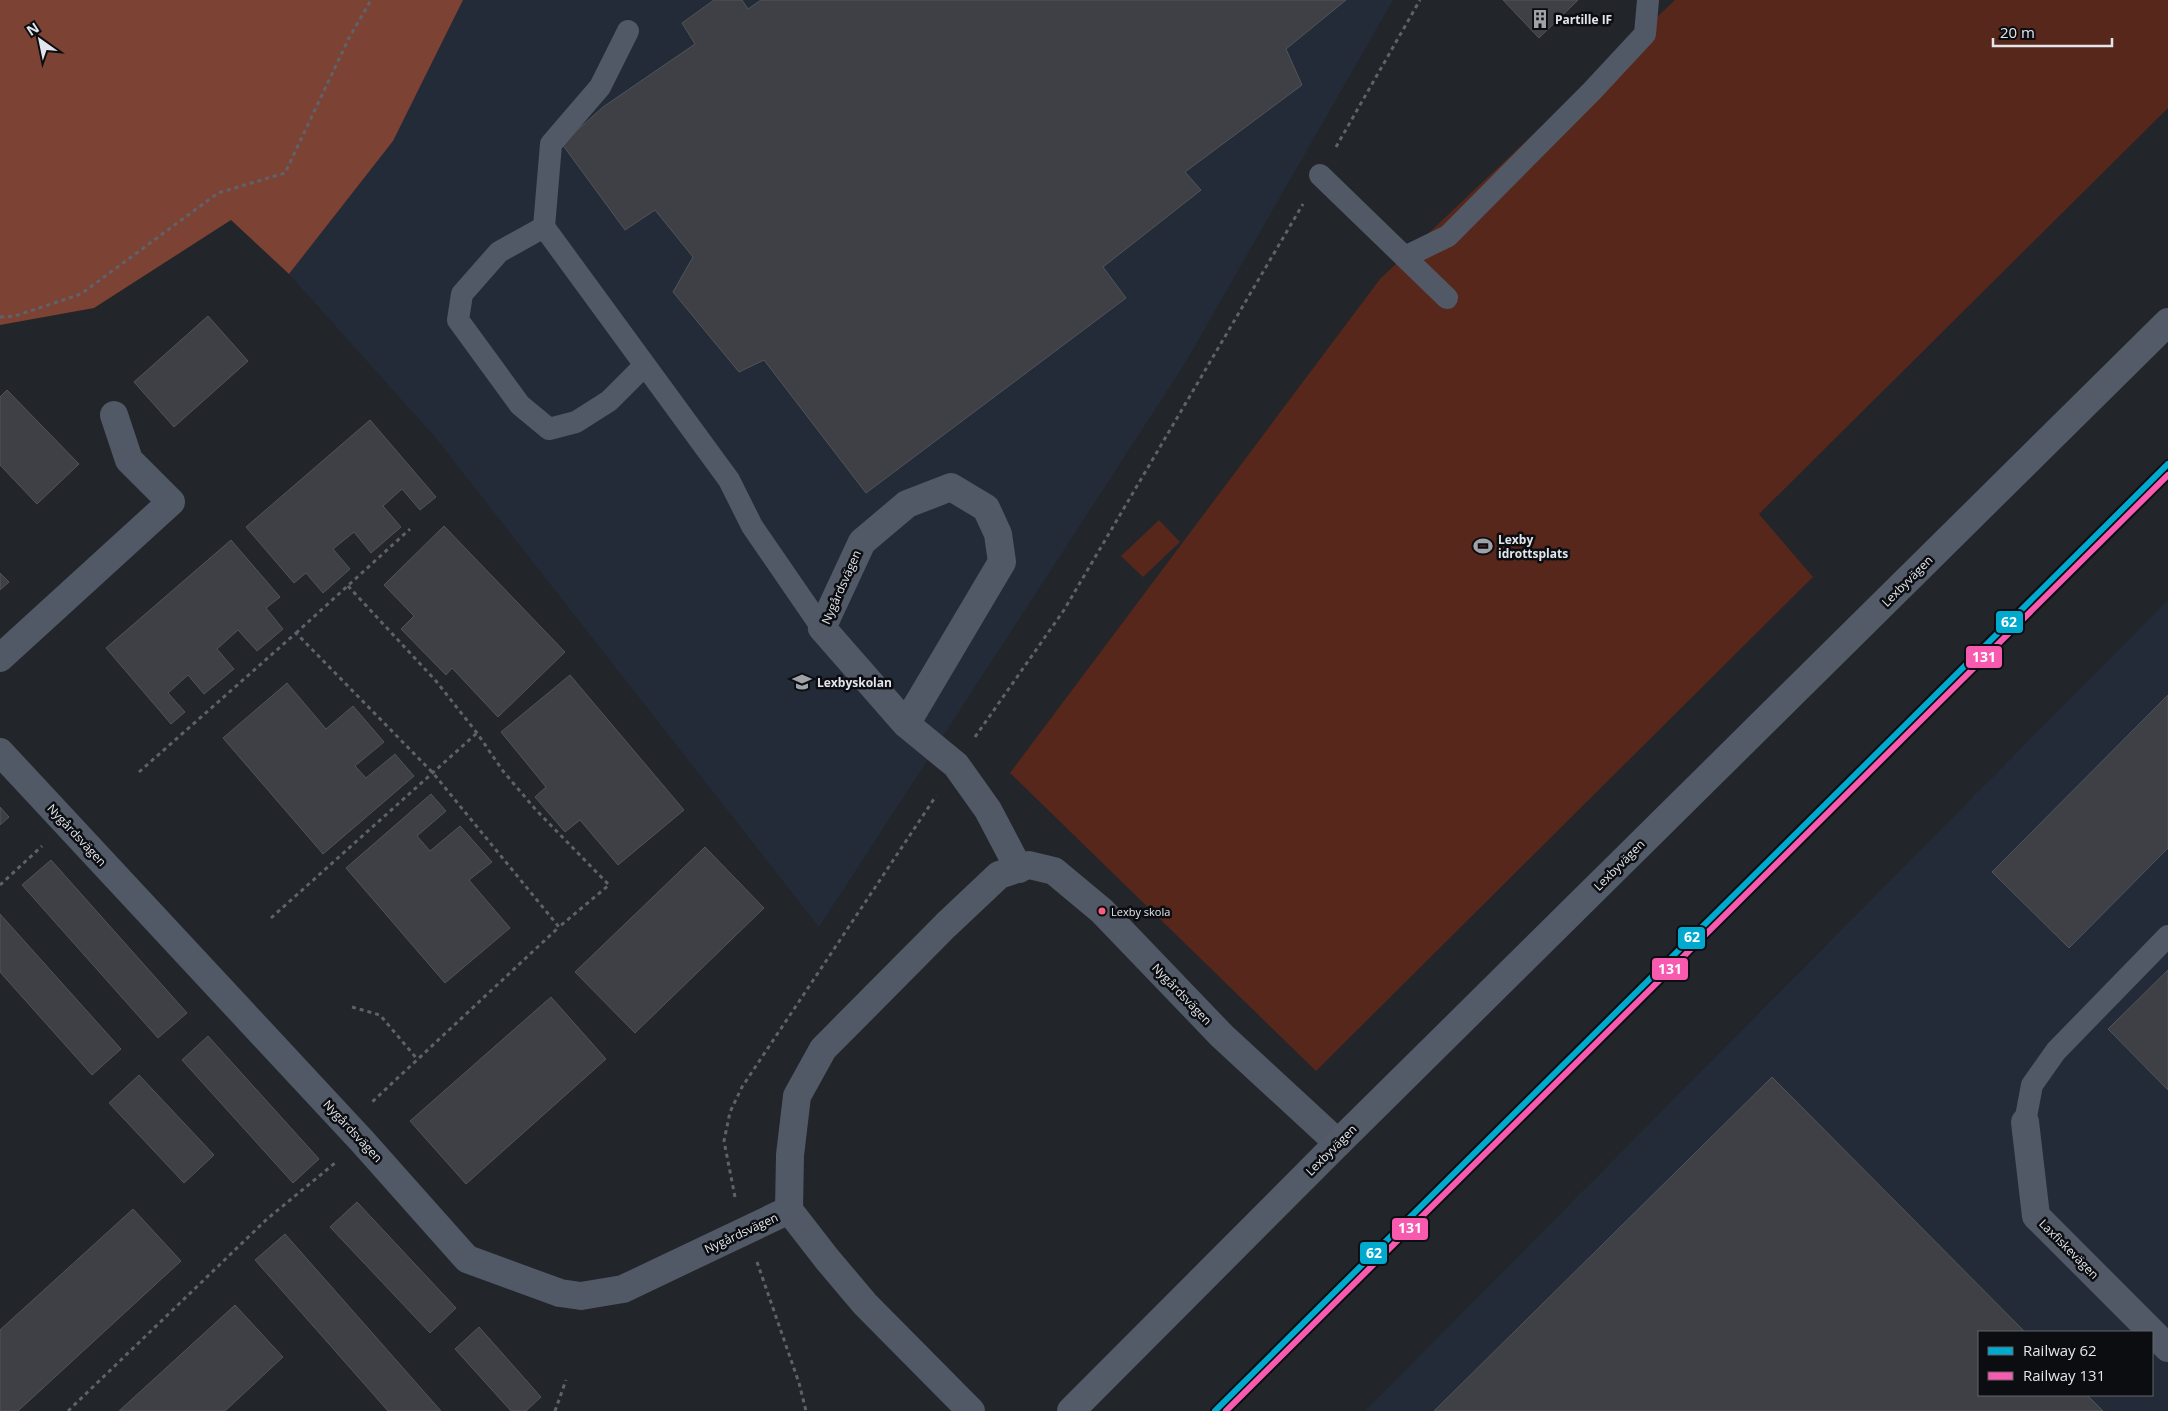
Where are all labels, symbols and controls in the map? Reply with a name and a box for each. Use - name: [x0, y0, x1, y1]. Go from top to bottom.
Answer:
- building icon: Partille IF: [1529, 8, 1551, 30]
- place label: Partille IF: [1555, 11, 1612, 28]
- north arrow: [15, 15, 65, 65]
- scale bar: [1993, 15, 2112, 47]
- text: N: [23, 18, 43, 40]
- text: 20 m: [2000, 22, 2035, 42]
- place label: Lexby idrottsplats: [1498, 531, 1568, 562]
- sports icon: Lexby idrottsplats: [1472, 535, 1494, 557]
- street label: Nygårdsvägen: [817, 547, 865, 627]
- street label: Lexbyvägen: [1878, 552, 1936, 610]
- line badge: 62: [1995, 610, 2024, 634]
- text: 62: [2001, 612, 2017, 631]
- line badge: 131: [1965, 645, 2003, 669]
- text: 131: [1972, 647, 1996, 666]
- school or university icon: Lexbyskolan: [791, 671, 813, 693]
- place label: Lexbyskolan: [817, 674, 892, 691]
- street label: Nygårdsvägen: [44, 800, 110, 870]
- street label: Lexbyvägen: [1590, 836, 1648, 894]
- place label: Lexby skola: [1111, 904, 1170, 919]
- marker: Lexby skola: [1097, 906, 1107, 916]
- line badge: 62: [1677, 926, 1706, 950]
- text: 62: [1684, 927, 1700, 946]
- line badge: 131: [1651, 957, 1689, 981]
- text: 131: [1658, 959, 1682, 978]
- street label: Nygårdsvägen: [1148, 960, 1216, 1028]
- street label: Nygårdsvägen: [320, 1096, 386, 1166]
- street label: Lexbyvägen: [1302, 1121, 1360, 1179]
- street label: Nygårdsvägen: [701, 1209, 781, 1257]
- street label: Laxfiskevägen: [2035, 1215, 2103, 1283]
- line badge: 131: [1391, 1217, 1429, 1241]
- text: 131: [1398, 1218, 1422, 1237]
- line badge: 62: [1359, 1241, 1388, 1265]
- text: 62: [1366, 1243, 1382, 1262]
- legend: [1978, 1331, 2153, 1396]
- text: Railway 62: [2023, 1340, 2097, 1360]
- text: Railway 131: [2023, 1365, 2105, 1385]

